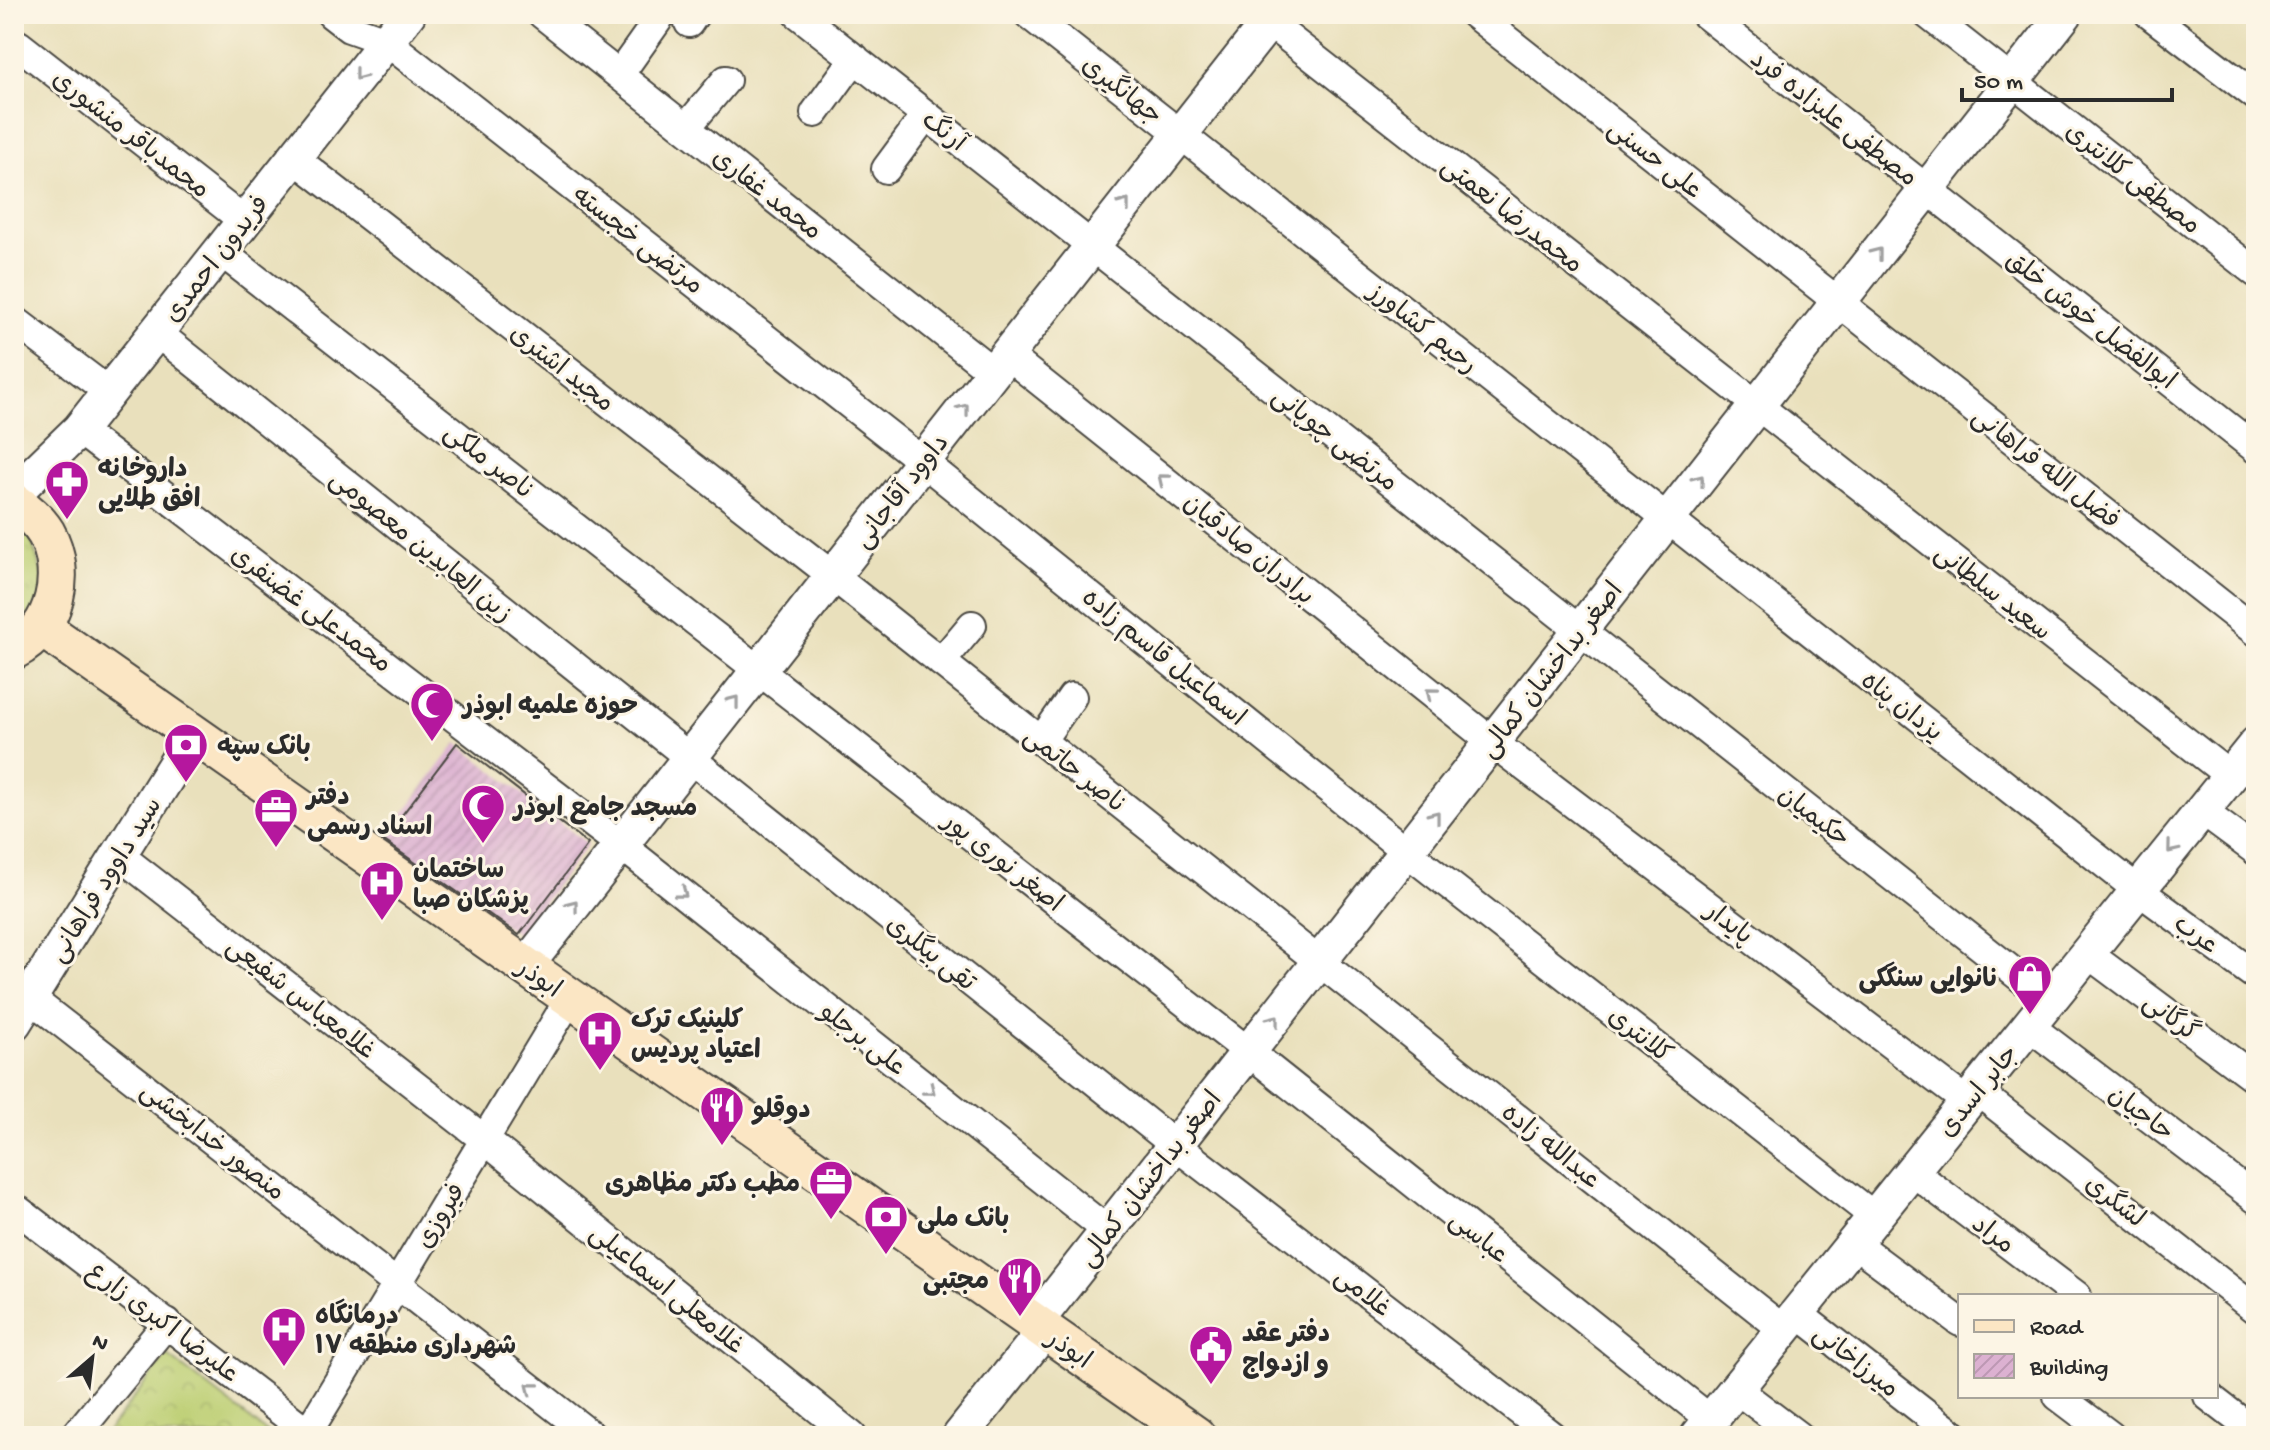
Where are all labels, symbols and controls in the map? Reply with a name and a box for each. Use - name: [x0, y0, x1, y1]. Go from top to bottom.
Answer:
- street label: مصطفی علیزاده فرد: [1742, 46, 1922, 196]
- street label: جهانگیری: [1074, 48, 1169, 134]
- scale bar: [1962, 52, 2172, 102]
- street label: محمدباقر منشوری: [44, 65, 214, 208]
- one-way arrow: [355, 66, 369, 81]
- text: 50 m: [1974, 69, 2023, 98]
- street label: آرنگ: [914, 103, 974, 162]
- street label: علی حسنی: [1600, 115, 1707, 208]
- street label: مصطفی کلانتری: [2057, 118, 2205, 243]
- street label: محمد غفاری: [704, 144, 826, 249]
- street label: محمدرضا نعمتی: [1433, 153, 1587, 283]
- street label: مرتضی خجسته: [564, 182, 708, 303]
- street label: فریدون احمدی: [159, 191, 278, 331]
- one-way arrow: [1115, 199, 1130, 213]
- street label: ابوالفضل خوش خلق: [1998, 246, 2181, 399]
- one-way arrow: [1868, 247, 1882, 262]
- street label: رحیم کشاورز: [1359, 277, 1482, 383]
- street label: مجید اشتری: [502, 320, 619, 421]
- street label: مرتضی چوپانی: [1264, 383, 1403, 500]
- street label: فضل الله فراهانی: [1964, 403, 2125, 538]
- one-way arrow: [954, 404, 969, 418]
- street label: ناصر ملکی: [436, 419, 539, 508]
- street label: داوود آقاجانی: [848, 428, 958, 556]
- place label: داروخانه افق طلایی: [98, 456, 200, 517]
- pharmacy icon: داروخانه افق طلایی: [43, 458, 91, 521]
- street label: زین العابدین معصومی: [322, 465, 517, 632]
- one-way arrow: [1157, 474, 1172, 489]
- one-way arrow: [1690, 474, 1704, 489]
- street label: برادران صادقیان: [1175, 489, 1319, 614]
- street label: سعید سلطانی: [1927, 539, 2056, 650]
- street label: محمدعلی غضنفری: [223, 541, 396, 682]
- street label: اصغر بداخشان کمالی: [1475, 577, 1632, 766]
- street label: اسماعیل قاسم زاده: [1074, 584, 1250, 735]
- street label: یزدان پناه: [1853, 667, 1947, 750]
- mosque icon: حوزه علمیه ابوذر: [408, 680, 456, 743]
- one-way arrow: [1425, 689, 1440, 703]
- place label: حوزه علمیه ابوذر: [461, 693, 638, 724]
- one-way arrow: [725, 695, 739, 710]
- bank icon: بانک سپه: [162, 721, 210, 784]
- street label: ناصر حاتمی: [1016, 723, 1131, 822]
- place label: بانک سپه: [217, 733, 311, 765]
- place label: دفتر اسناد رسمی: [305, 781, 432, 845]
- street label: حکیمیان: [1770, 781, 1854, 856]
- mosque icon: مسجد جامع ابوذر: [459, 782, 507, 845]
- office icon: دفتر اسناد رسمی: [252, 786, 300, 849]
- street label: سید داوود فراهانی: [45, 793, 171, 970]
- place label: مسجد جامع ابوذر: [512, 795, 697, 826]
- street label: اصغر نوری پور: [933, 807, 1068, 921]
- one-way arrow: [1425, 810, 1439, 825]
- one-way arrow: [2167, 839, 2182, 853]
- place label: ساختمان پزشکان صبا: [413, 857, 529, 918]
- hospital icon: ساختمان پزشکان صبا: [358, 859, 406, 922]
- one-way arrow: [673, 884, 688, 898]
- street label: پایدار: [1696, 896, 1757, 954]
- one-way arrow: [564, 899, 578, 914]
- street label: تقی بیگلری: [878, 908, 983, 1000]
- street label: عرب: [2166, 910, 2223, 963]
- street label: غلامعباس شفیعی: [218, 933, 380, 1068]
- street label: ابوذر: [507, 953, 566, 1007]
- shop icon: نانوایی سنگکی: [2006, 953, 2054, 1016]
- place label: نانوایی سنگکی: [1859, 961, 1999, 997]
- street label: گرگانی: [2135, 985, 2206, 1051]
- street label: علی برجلو: [811, 998, 911, 1085]
- street label: کلانتری: [1600, 1003, 1677, 1072]
- place label: کلینیک ترک اعتیاد پردیس: [631, 1007, 761, 1068]
- hospital icon: کلینیک ترک اعتیاد پردیس: [576, 1009, 624, 1072]
- one-way arrow: [1264, 1014, 1278, 1029]
- street label: جابر اسدی: [1934, 1040, 2027, 1145]
- street label: منصور خدابخشی: [133, 1077, 290, 1210]
- one-way arrow: [921, 1080, 936, 1094]
- street label: حاجیان: [2100, 1081, 2178, 1150]
- restaurant icon: دوقلو: [698, 1084, 746, 1147]
- street label: اصغر بداخشان کمالی: [1074, 1086, 1231, 1275]
- place label: دوقلو: [751, 1095, 811, 1128]
- street label: عبدالله زاده: [1493, 1099, 1605, 1198]
- office icon: مطب دکتر مظاهری: [807, 1158, 855, 1221]
- street label: لشگری: [2077, 1167, 2152, 1237]
- place label: مطب دکتر مظاهری: [605, 1171, 800, 1202]
- street label: فیروزی: [411, 1179, 474, 1256]
- bank icon: بانک ملی: [862, 1193, 910, 1256]
- place label: بانک ملی: [917, 1205, 1009, 1237]
- street label: عباسی: [1441, 1206, 1513, 1273]
- street label: مراد: [1964, 1210, 2019, 1263]
- street label: غلامعلی اسماعیلی: [582, 1220, 749, 1363]
- restaurant icon: مجتبی: [996, 1255, 1044, 1318]
- street label: علیرضا اکبری زارع: [79, 1257, 244, 1392]
- street label: غلامی: [1327, 1263, 1396, 1326]
- place label: مجتبی: [923, 1268, 989, 1299]
- legend: [1958, 1294, 2218, 1398]
- place label: درمانگاه شهرداری منطقه ۱۷: [315, 1298, 516, 1364]
- hospital icon: درمانگاه شهرداری منطقه ۱۷: [260, 1305, 308, 1368]
- text: Road: [2030, 1315, 2084, 1344]
- north arrow: [52, 1318, 132, 1398]
- place label: دفتر عقد و ازدواج: [1242, 1318, 1330, 1382]
- street label: میرزاخانی: [1805, 1320, 1903, 1407]
- public building icon: دفتر عقد و ازدواج: [1187, 1323, 1235, 1386]
- street label: ابوذر: [1037, 1324, 1096, 1378]
- text: N: [87, 1329, 112, 1359]
- text: Building: [2029, 1355, 2108, 1384]
- one-way arrow: [525, 1383, 540, 1397]

